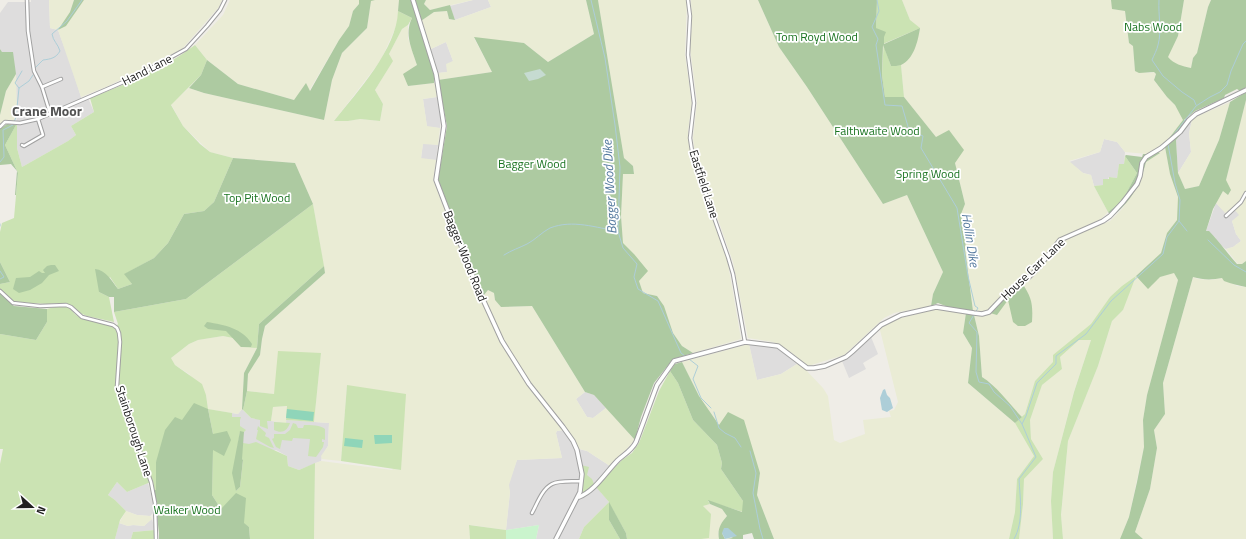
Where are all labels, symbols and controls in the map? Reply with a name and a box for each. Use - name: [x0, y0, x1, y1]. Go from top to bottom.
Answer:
- park label: Nabs Wood: [1124, 17, 1182, 36]
- park label: Tom Royd Wood: [776, 27, 858, 46]
- street label: Hand Lane: [118, 49, 175, 90]
- district label: Crane Moor: [12, 100, 82, 121]
- park label: Falthwaite Wood: [834, 121, 920, 140]
- water label: Bagger Wood Dike: [597, 139, 621, 234]
- street label: Eastfield Lane: [684, 147, 724, 221]
- park label: Bagger Wood: [498, 154, 566, 173]
- park label: Spring Wood: [896, 164, 960, 183]
- park label: Top Pit Wood: [224, 188, 290, 207]
- street label: Bagger Wood Road: [439, 207, 492, 304]
- water label: Hollin Dike: [957, 212, 985, 269]
- street label: House Carr Lane: [996, 233, 1069, 304]
- street label: Stainborough Lane: [111, 383, 158, 479]
- north arrow: [12, 487, 52, 527]
- park label: Walker Wood: [153, 500, 221, 519]
- text: N: [33, 504, 50, 517]

